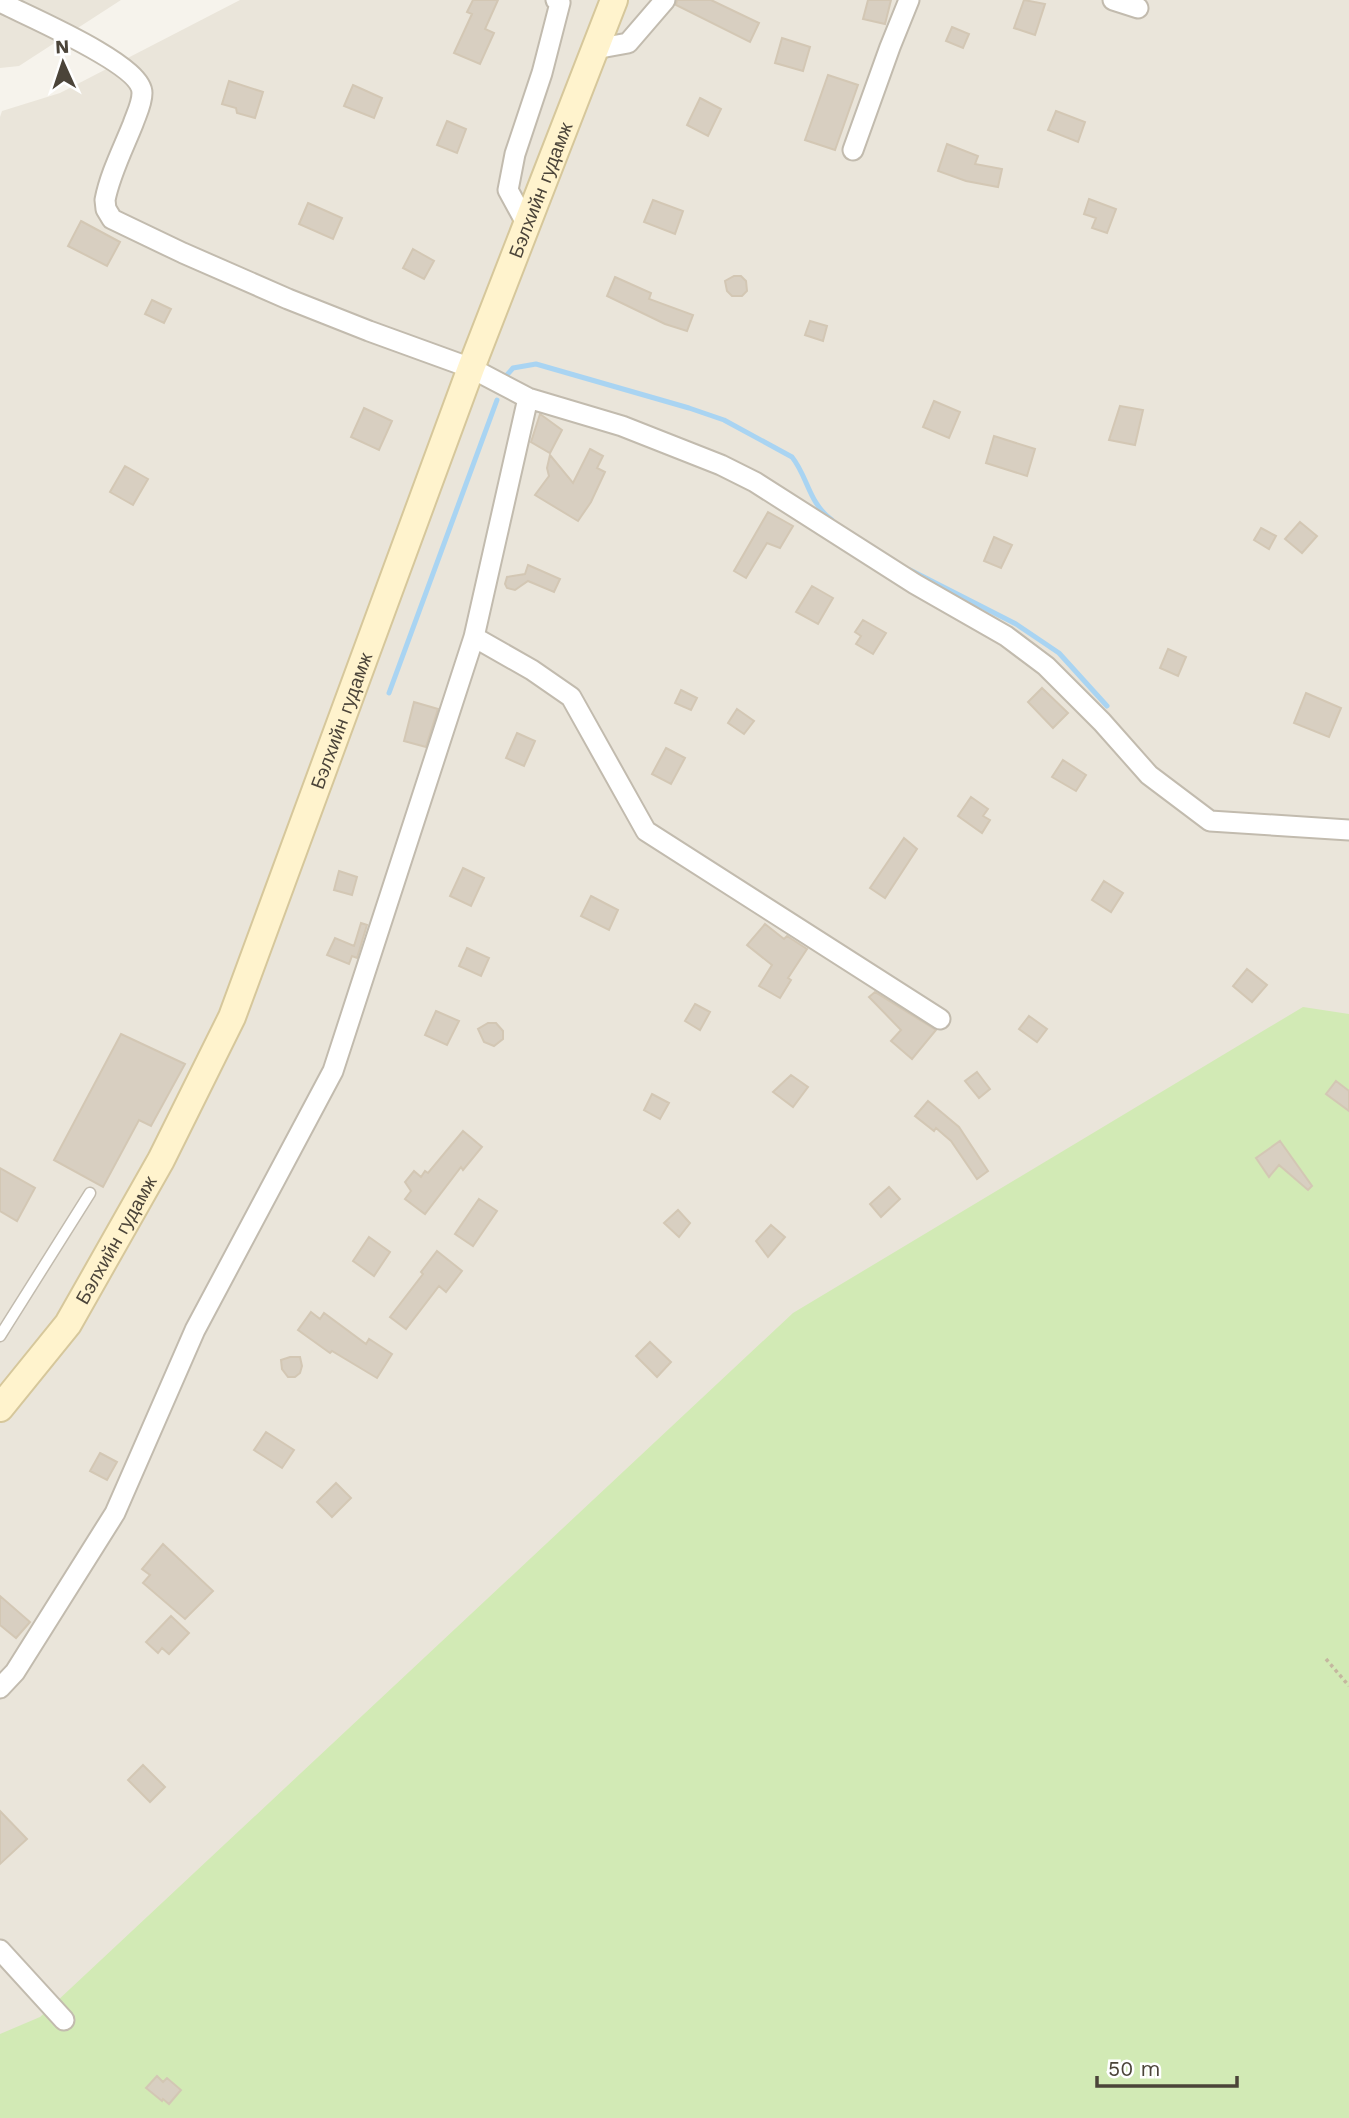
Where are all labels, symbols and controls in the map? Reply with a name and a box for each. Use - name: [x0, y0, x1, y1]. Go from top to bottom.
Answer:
- north arrow: [28, 28, 98, 98]
- text: N: [54, 35, 70, 58]
- street label: Бэлхийн гудамж: [503, 118, 577, 261]
- street label: Бэлхийн гудамж: [305, 649, 377, 792]
- street label: Бэлхийн гудамж: [70, 1171, 161, 1308]
- scale bar: [1097, 2044, 1237, 2088]
- text: 50 m: [1108, 2056, 1160, 2081]

